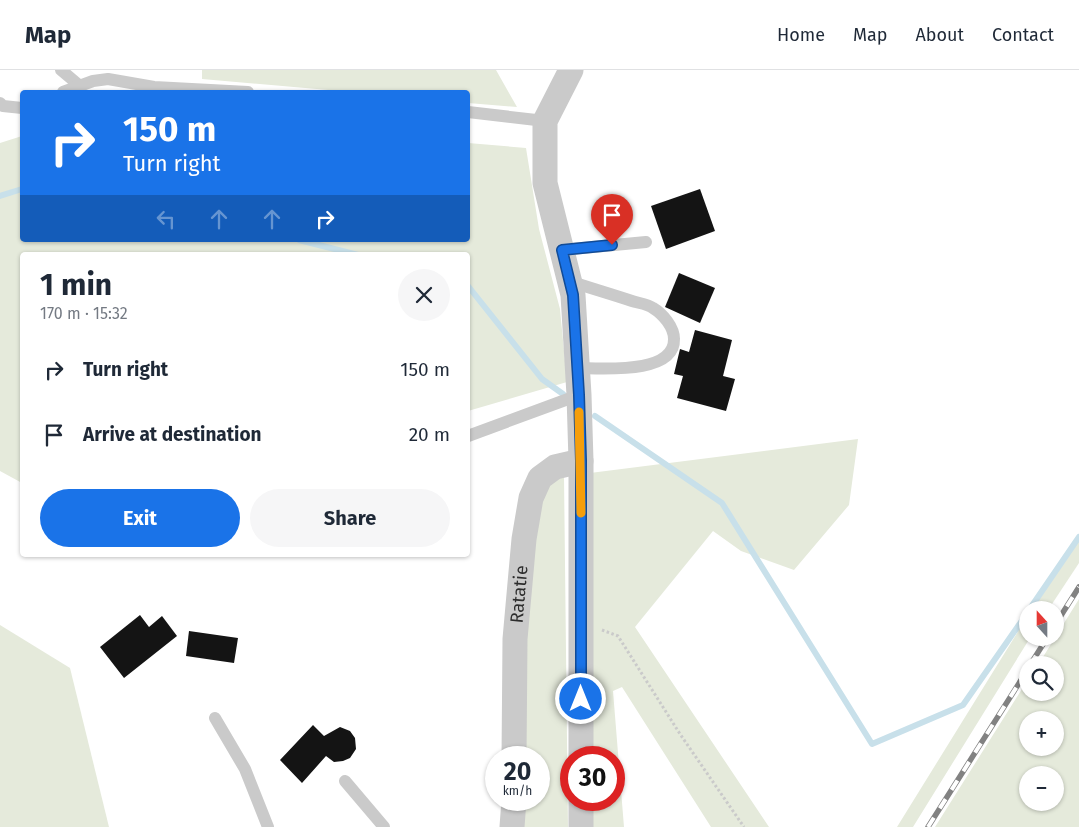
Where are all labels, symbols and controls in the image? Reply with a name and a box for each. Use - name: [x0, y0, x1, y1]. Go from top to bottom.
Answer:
- text: Map: [25, 21, 71, 49]
- text: Home: [777, 24, 825, 46]
- text: Map: [853, 24, 887, 46]
- text: About: [915, 24, 964, 46]
- text: Contact: [992, 24, 1054, 46]
- text: 150 m: [123, 108, 216, 150]
- icon: right: [40, 110, 105, 175]
- text: Turn right: [123, 150, 220, 177]
- pin: [591, 194, 633, 245]
- icon: arrive: [598, 201, 626, 229]
- icon: left: [152, 205, 180, 233]
- icon: ahead: [205, 205, 233, 233]
- icon: ahead: [258, 205, 286, 233]
- icon: right: [311, 205, 339, 233]
- text: 1 min: [40, 267, 112, 303]
- button: close: [398, 269, 450, 321]
- text: 170 m · 15:32: [40, 304, 128, 323]
- icon: right: [40, 356, 68, 384]
- text: Turn right: [83, 358, 168, 381]
- text: 150 m: [400, 358, 450, 381]
- icon: arrive: [40, 421, 68, 449]
- text: Arrive at destination: [83, 423, 262, 446]
- text: 20 m: [409, 423, 450, 446]
- button: Exit: [40, 489, 240, 547]
- button: Share: [250, 489, 450, 547]
- street label: Ratatie: [505, 564, 533, 624]
- north arrow: [1019, 601, 1064, 646]
- map controls: [1019, 601, 1064, 811]
- button: search: [1019, 656, 1064, 701]
- position arrow: [554, 672, 606, 724]
- button: +: [1019, 711, 1064, 756]
- speed limit sign: 30: [560, 746, 625, 811]
- text: 20: [504, 757, 531, 787]
- button: −: [1019, 766, 1064, 811]
- text: km/h: [503, 784, 532, 798]

